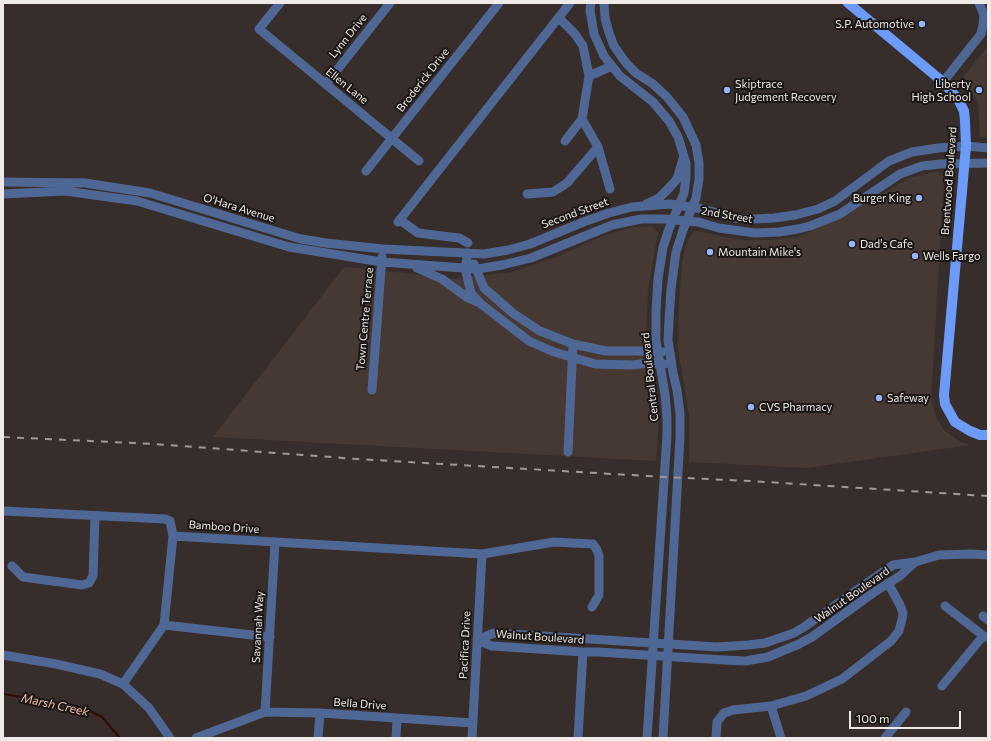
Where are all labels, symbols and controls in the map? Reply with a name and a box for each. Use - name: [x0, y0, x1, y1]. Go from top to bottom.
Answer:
- street label: Lynn Drive: [326, 11, 370, 61]
- place label: S.P. Automotive: [835, 17, 914, 31]
- marker: S.P. Automotive: [917, 19, 927, 29]
- street label: Broderick Drive: [394, 45, 452, 115]
- street label: Ellen Lane: [323, 65, 371, 107]
- place label: Skiptrace Judgement Recovery: [735, 77, 837, 103]
- place label: Liberty High School: [911, 77, 971, 103]
- marker: Skiptrace Judgement Recovery: [722, 85, 732, 95]
- marker: Liberty High School: [974, 85, 984, 95]
- street label: Brentwood Boulevard: [939, 127, 959, 235]
- street label: O'Hara Avenue: [202, 191, 276, 225]
- place label: Burger King: [853, 191, 911, 205]
- marker: Burger King: [914, 193, 924, 203]
- street label: Second Street: [540, 195, 610, 231]
- street label: 2nd Street: [700, 204, 754, 226]
- place label: Dad's Cafe: [860, 237, 913, 251]
- marker: Dad's Cafe: [847, 239, 857, 249]
- place label: Mountain Mike's: [718, 245, 801, 259]
- marker: Mountain Mike's: [705, 247, 715, 257]
- place label: Wells Fargo: [923, 249, 981, 263]
- marker: Wells Fargo: [910, 251, 920, 261]
- street label: Town Centre Terrace: [354, 267, 376, 371]
- street label: Central Boulevard: [639, 332, 661, 422]
- place label: Safeway: [887, 391, 929, 405]
- marker: Safeway: [874, 393, 884, 403]
- place label: CVS Pharmacy: [759, 400, 832, 414]
- marker: CVS Pharmacy: [746, 402, 756, 412]
- street label: Bamboo Drive: [188, 518, 260, 536]
- street label: Walnut Boulevard: [812, 564, 892, 626]
- street label: Savannah Way: [250, 591, 266, 663]
- street label: Pacifica Drive: [457, 611, 473, 679]
- street label: Walnut Boulevard: [495, 627, 585, 647]
- water label: Marsh Creek: [20, 691, 90, 719]
- street label: Bella Drive: [333, 696, 387, 712]
- scale bar: [851, 703, 963, 729]
- text: 100 m: [856, 711, 890, 725]

